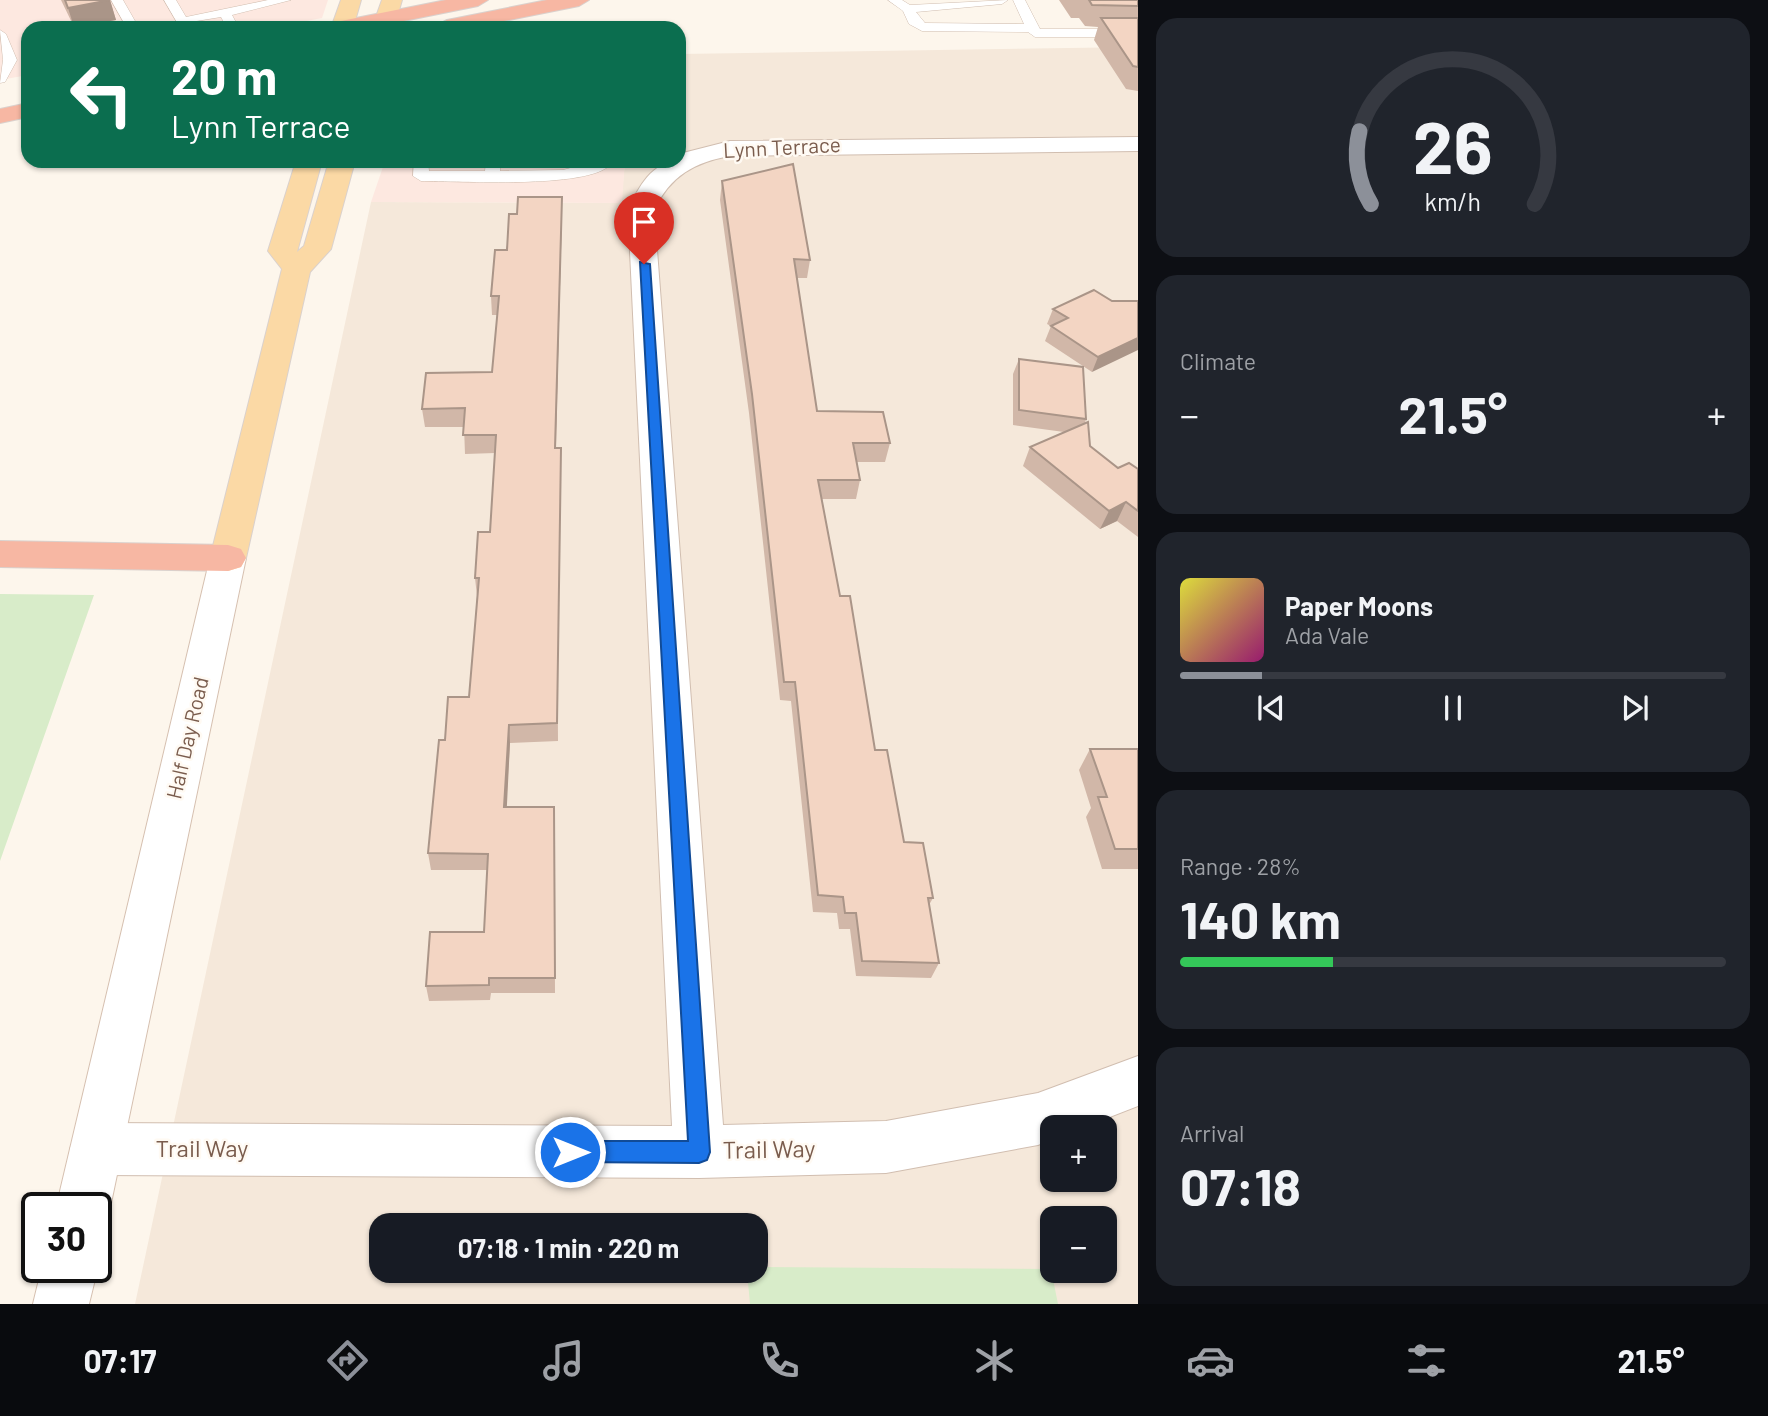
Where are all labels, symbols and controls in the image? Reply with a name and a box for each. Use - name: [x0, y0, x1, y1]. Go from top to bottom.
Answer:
- text: 20 m: [171, 46, 277, 105]
- icon: left: [56, 49, 147, 140]
- text: 26: [1413, 101, 1493, 189]
- text: Lynn Terrace: [171, 106, 351, 144]
- street label: Lynn Terrace: [722, 131, 841, 162]
- text: km/h: [1425, 185, 1481, 215]
- pin: [614, 192, 674, 264]
- icon: arrive: [625, 203, 663, 241]
- text: Climate: [1180, 347, 1256, 375]
- text: 21.5°: [1399, 382, 1507, 444]
- text: −: [1180, 391, 1199, 437]
- text: +: [1707, 391, 1726, 437]
- text: Paper Moons: [1285, 590, 1433, 621]
- text: Ada Vale: [1285, 621, 1369, 649]
- street label: Half Day Road: [160, 674, 213, 801]
- icon: previous: [1252, 689, 1290, 727]
- icon: pause: [1434, 689, 1472, 727]
- icon: next: [1616, 689, 1654, 727]
- text: Range · 28%: [1180, 852, 1301, 880]
- text: 140 km: [1180, 887, 1341, 949]
- position arrow: [533, 1115, 607, 1189]
- map controls: [1040, 1115, 1117, 1283]
- button: +: [1040, 1115, 1117, 1192]
- text: Arrival: [1180, 1119, 1244, 1147]
- street label: Trail Way: [156, 1133, 248, 1162]
- street label: Trail Way: [722, 1133, 816, 1164]
- text: 07:18: [1180, 1154, 1301, 1216]
- speed limit sign: 30: [21, 1192, 112, 1283]
- button: −: [1040, 1206, 1117, 1283]
- text: 07:18 · 1 min · 220 m: [458, 1232, 679, 1263]
- icon: directions: [323, 1336, 372, 1385]
- icon: music: [539, 1336, 588, 1385]
- icon: phone: [755, 1336, 804, 1385]
- icon: climate: [970, 1336, 1019, 1385]
- icon: car: [1186, 1336, 1235, 1385]
- icon: filters: [1402, 1336, 1451, 1385]
- text: 07:17: [83, 1341, 156, 1379]
- text: 21.5°: [1618, 1341, 1685, 1379]

